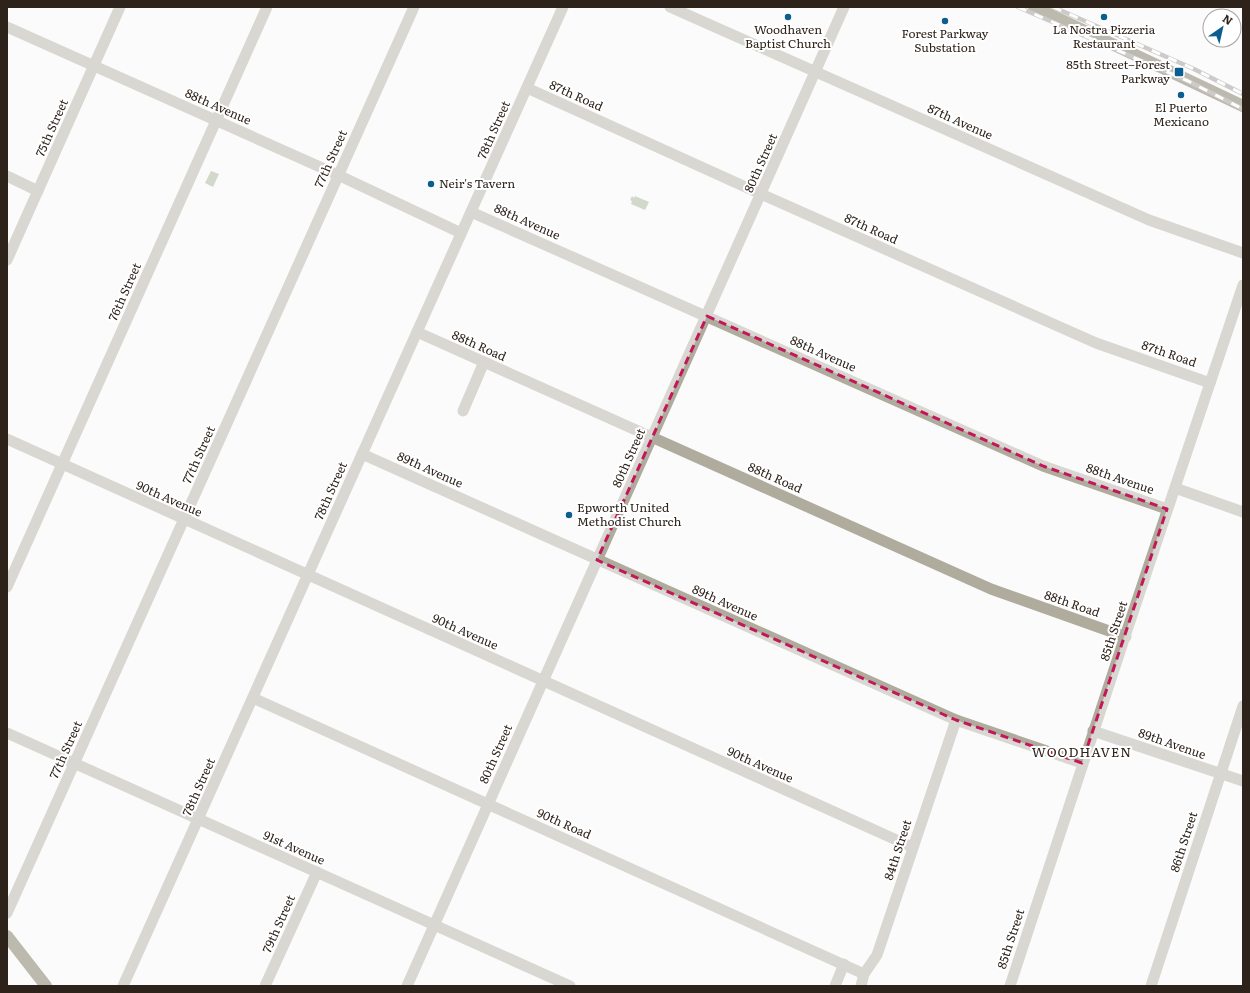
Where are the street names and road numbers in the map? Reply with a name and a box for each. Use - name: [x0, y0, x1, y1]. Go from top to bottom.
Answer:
- street label: 87th Road: [547, 75, 607, 115]
- street label: 88th Avenue: [183, 84, 254, 129]
- street label: 75th Street: [30, 96, 72, 159]
- street label: 78th Street: [472, 97, 514, 162]
- street label: 87th Avenue: [925, 99, 996, 144]
- street label: 77th Street: [309, 127, 351, 190]
- street label: 80th Street: [739, 130, 781, 195]
- street label: 88th Avenue: [492, 199, 563, 244]
- street label: 87th Road: [842, 208, 902, 248]
- street label: 76th Street: [103, 259, 145, 324]
- street label: 88th Road: [449, 325, 510, 365]
- street label: 88th Avenue: [788, 331, 859, 376]
- street label: 87th Road: [1139, 335, 1200, 371]
- street label: 77th Street: [177, 423, 219, 486]
- street label: 80th Street: [607, 425, 649, 490]
- street label: 89th Avenue: [395, 447, 466, 492]
- street label: 88th Road: [745, 457, 806, 497]
- street label: 78th Street: [309, 458, 351, 523]
- street label: 88th Avenue: [1084, 458, 1157, 498]
- street label: 90th Avenue: [134, 476, 205, 521]
- street label: 89th Avenue: [690, 580, 761, 625]
- street label: 88th Road: [1042, 585, 1103, 621]
- street label: 85th Street: [1095, 598, 1131, 663]
- street label: 90th Avenue: [430, 609, 501, 654]
- street label: 77th Street: [44, 718, 86, 781]
- street label: 80th Street: [474, 721, 516, 786]
- street label: 89th Avenue: [1136, 723, 1208, 763]
- street label: 90th Avenue: [725, 742, 796, 787]
- street label: 78th Street: [177, 754, 219, 819]
- street label: 90th Road: [534, 803, 595, 843]
- street label: 86th Street: [1165, 809, 1201, 874]
- street label: 84th Street: [879, 817, 915, 882]
- street label: 91st Avenue: [261, 825, 328, 869]
- street label: 79th Street: [257, 892, 299, 956]
- street label: 85th Street: [992, 906, 1028, 971]

